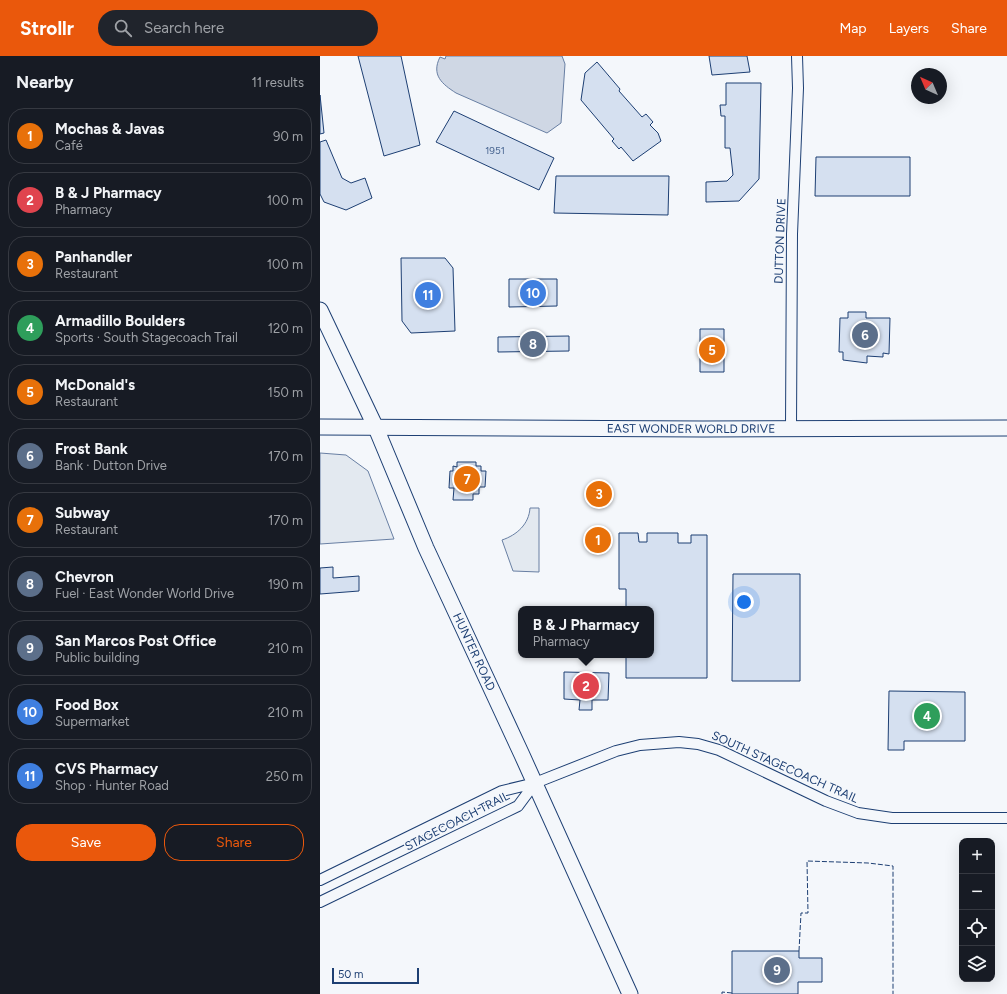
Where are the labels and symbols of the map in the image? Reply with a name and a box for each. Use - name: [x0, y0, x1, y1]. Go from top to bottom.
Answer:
- north arrow: [911, 68, 947, 104]
- house number: 1951: [485, 144, 505, 157]
- street label: DUTTON DRIVE: [772, 198, 788, 284]
- pin: 10: [520, 278, 546, 308]
- pin: 11: [415, 280, 441, 310]
- pin: 6: [852, 320, 878, 350]
- pin: 8: [520, 329, 546, 359]
- pin: 5: [699, 335, 725, 365]
- street label: EAST WONDER WORLD DRIVE: [607, 421, 775, 436]
- pin: 7: [454, 464, 480, 494]
- pin: 3: [586, 479, 612, 509]
- pin: 1: [585, 525, 611, 555]
- your location: [734, 592, 754, 612]
- street label: HUNTER ROAD: [450, 611, 498, 693]
- pin: 2: [573, 671, 599, 701]
- pin: 4: [914, 701, 940, 731]
- street label: SOUTH STAGECOACH TRAIL: [709, 728, 861, 806]
- street label: STAGECOACH TRAIL: [402, 788, 512, 853]
- pin: 9: [764, 955, 790, 985]
- scale bar: [332, 966, 419, 985]

